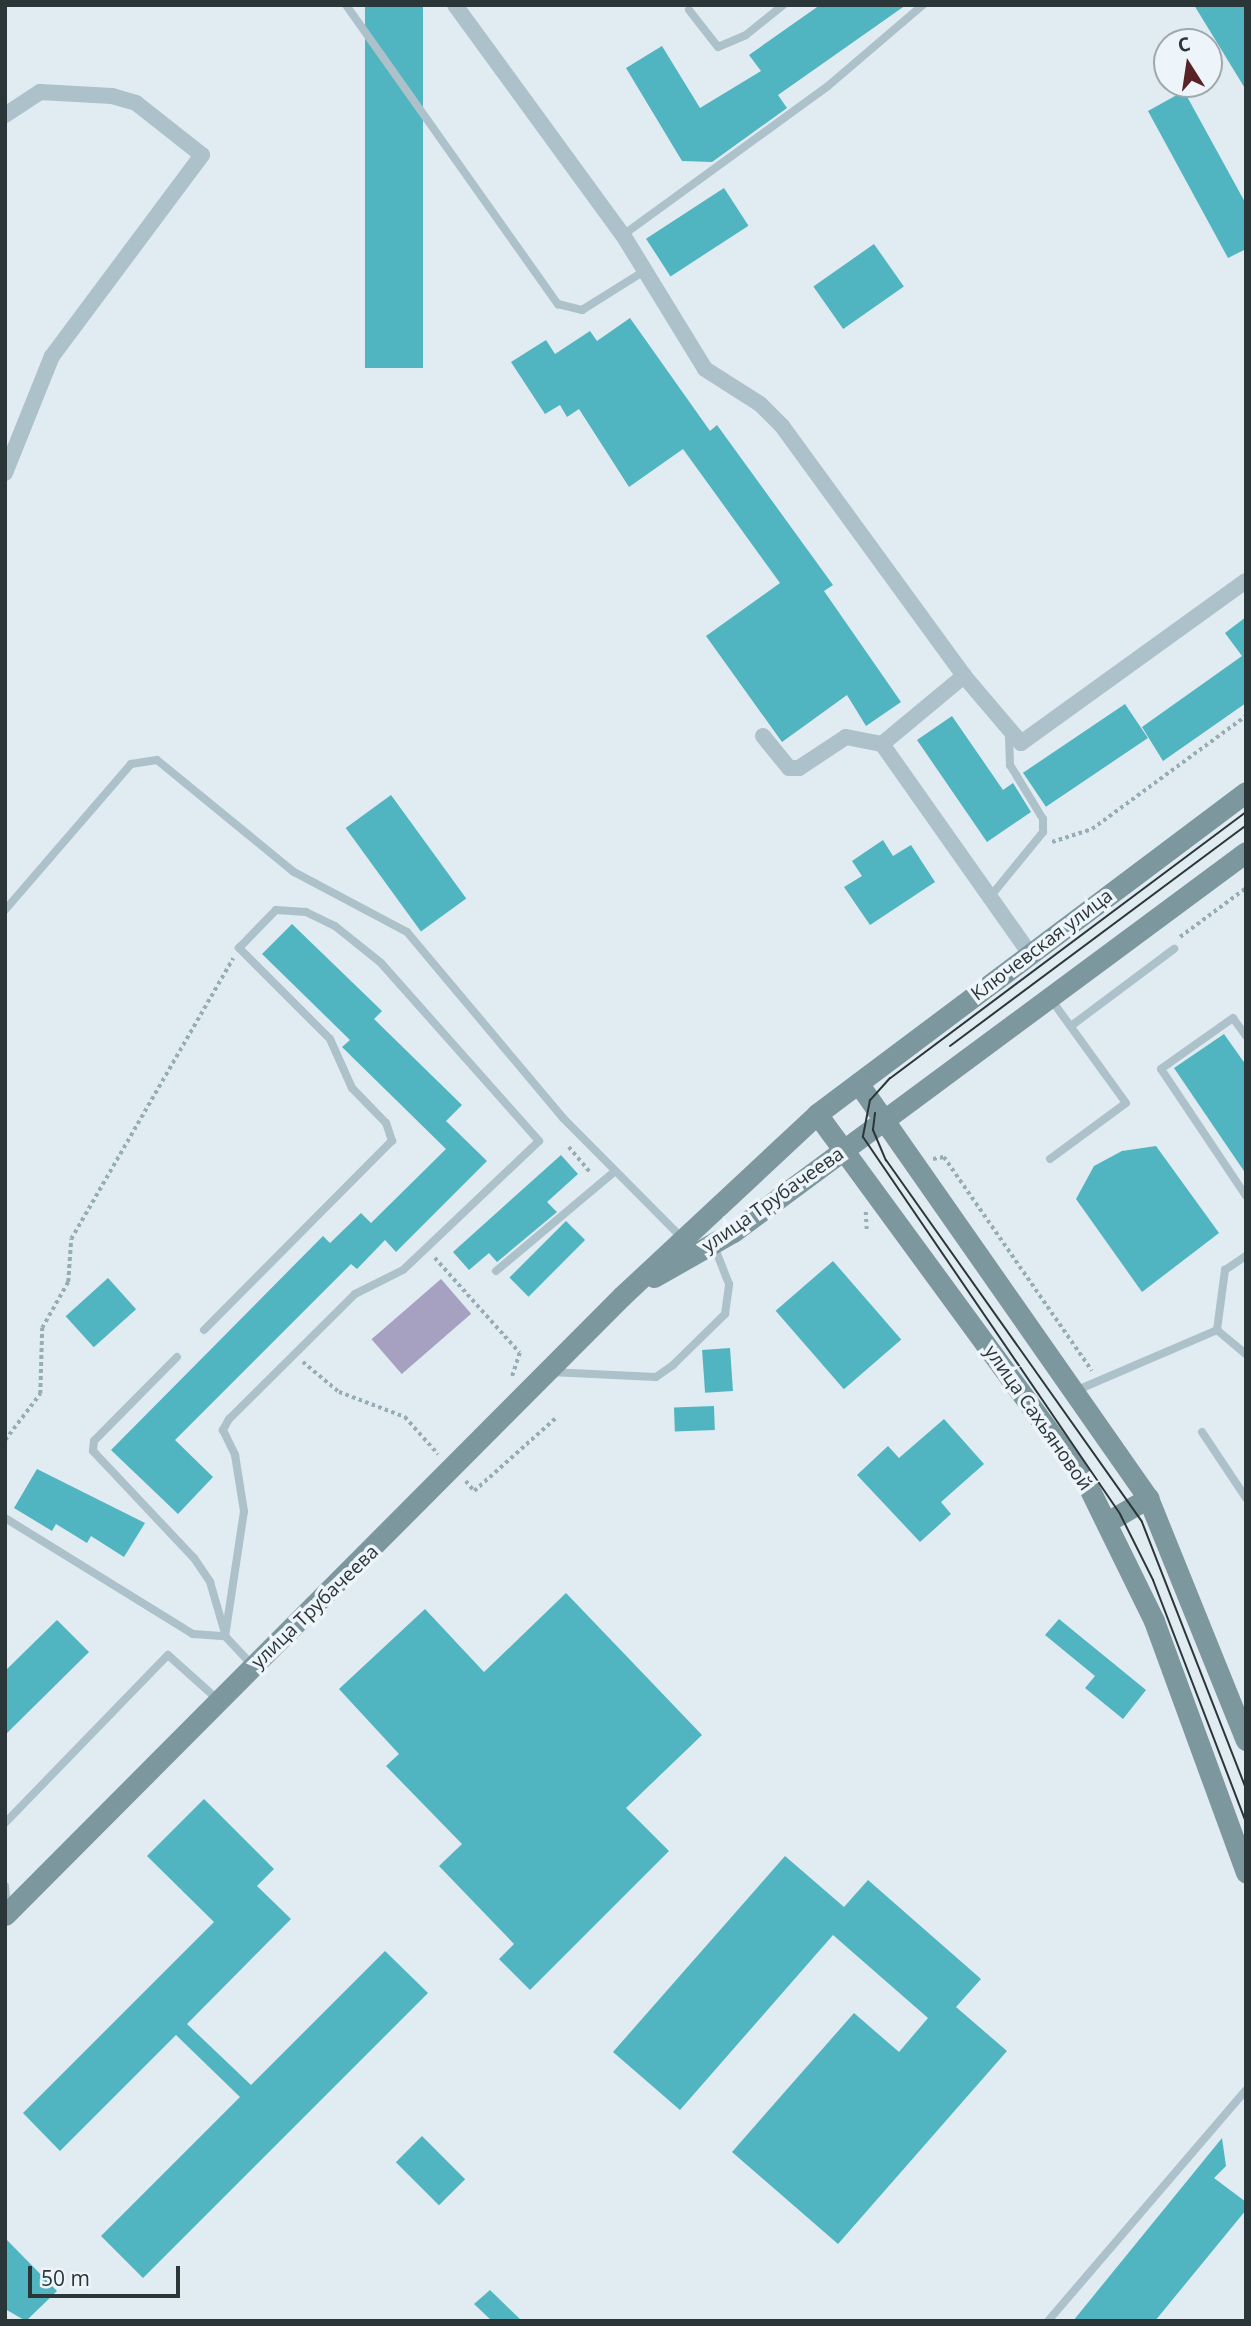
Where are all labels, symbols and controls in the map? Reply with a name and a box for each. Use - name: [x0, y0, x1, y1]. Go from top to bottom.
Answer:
- north arrow: [1153, 28, 1223, 98]
- text: С: [1175, 30, 1193, 58]
- street label: Ключевская улица: [967, 884, 1117, 1006]
- street label: улица Трубачеева: [698, 1143, 848, 1257]
- street label: улица Сахьяновой: [979, 1341, 1097, 1495]
- street label: улица Трубачеева: [247, 1541, 383, 1673]
- scale bar: [32, 2252, 184, 2296]
- text: 50 m: [41, 2264, 90, 2292]

